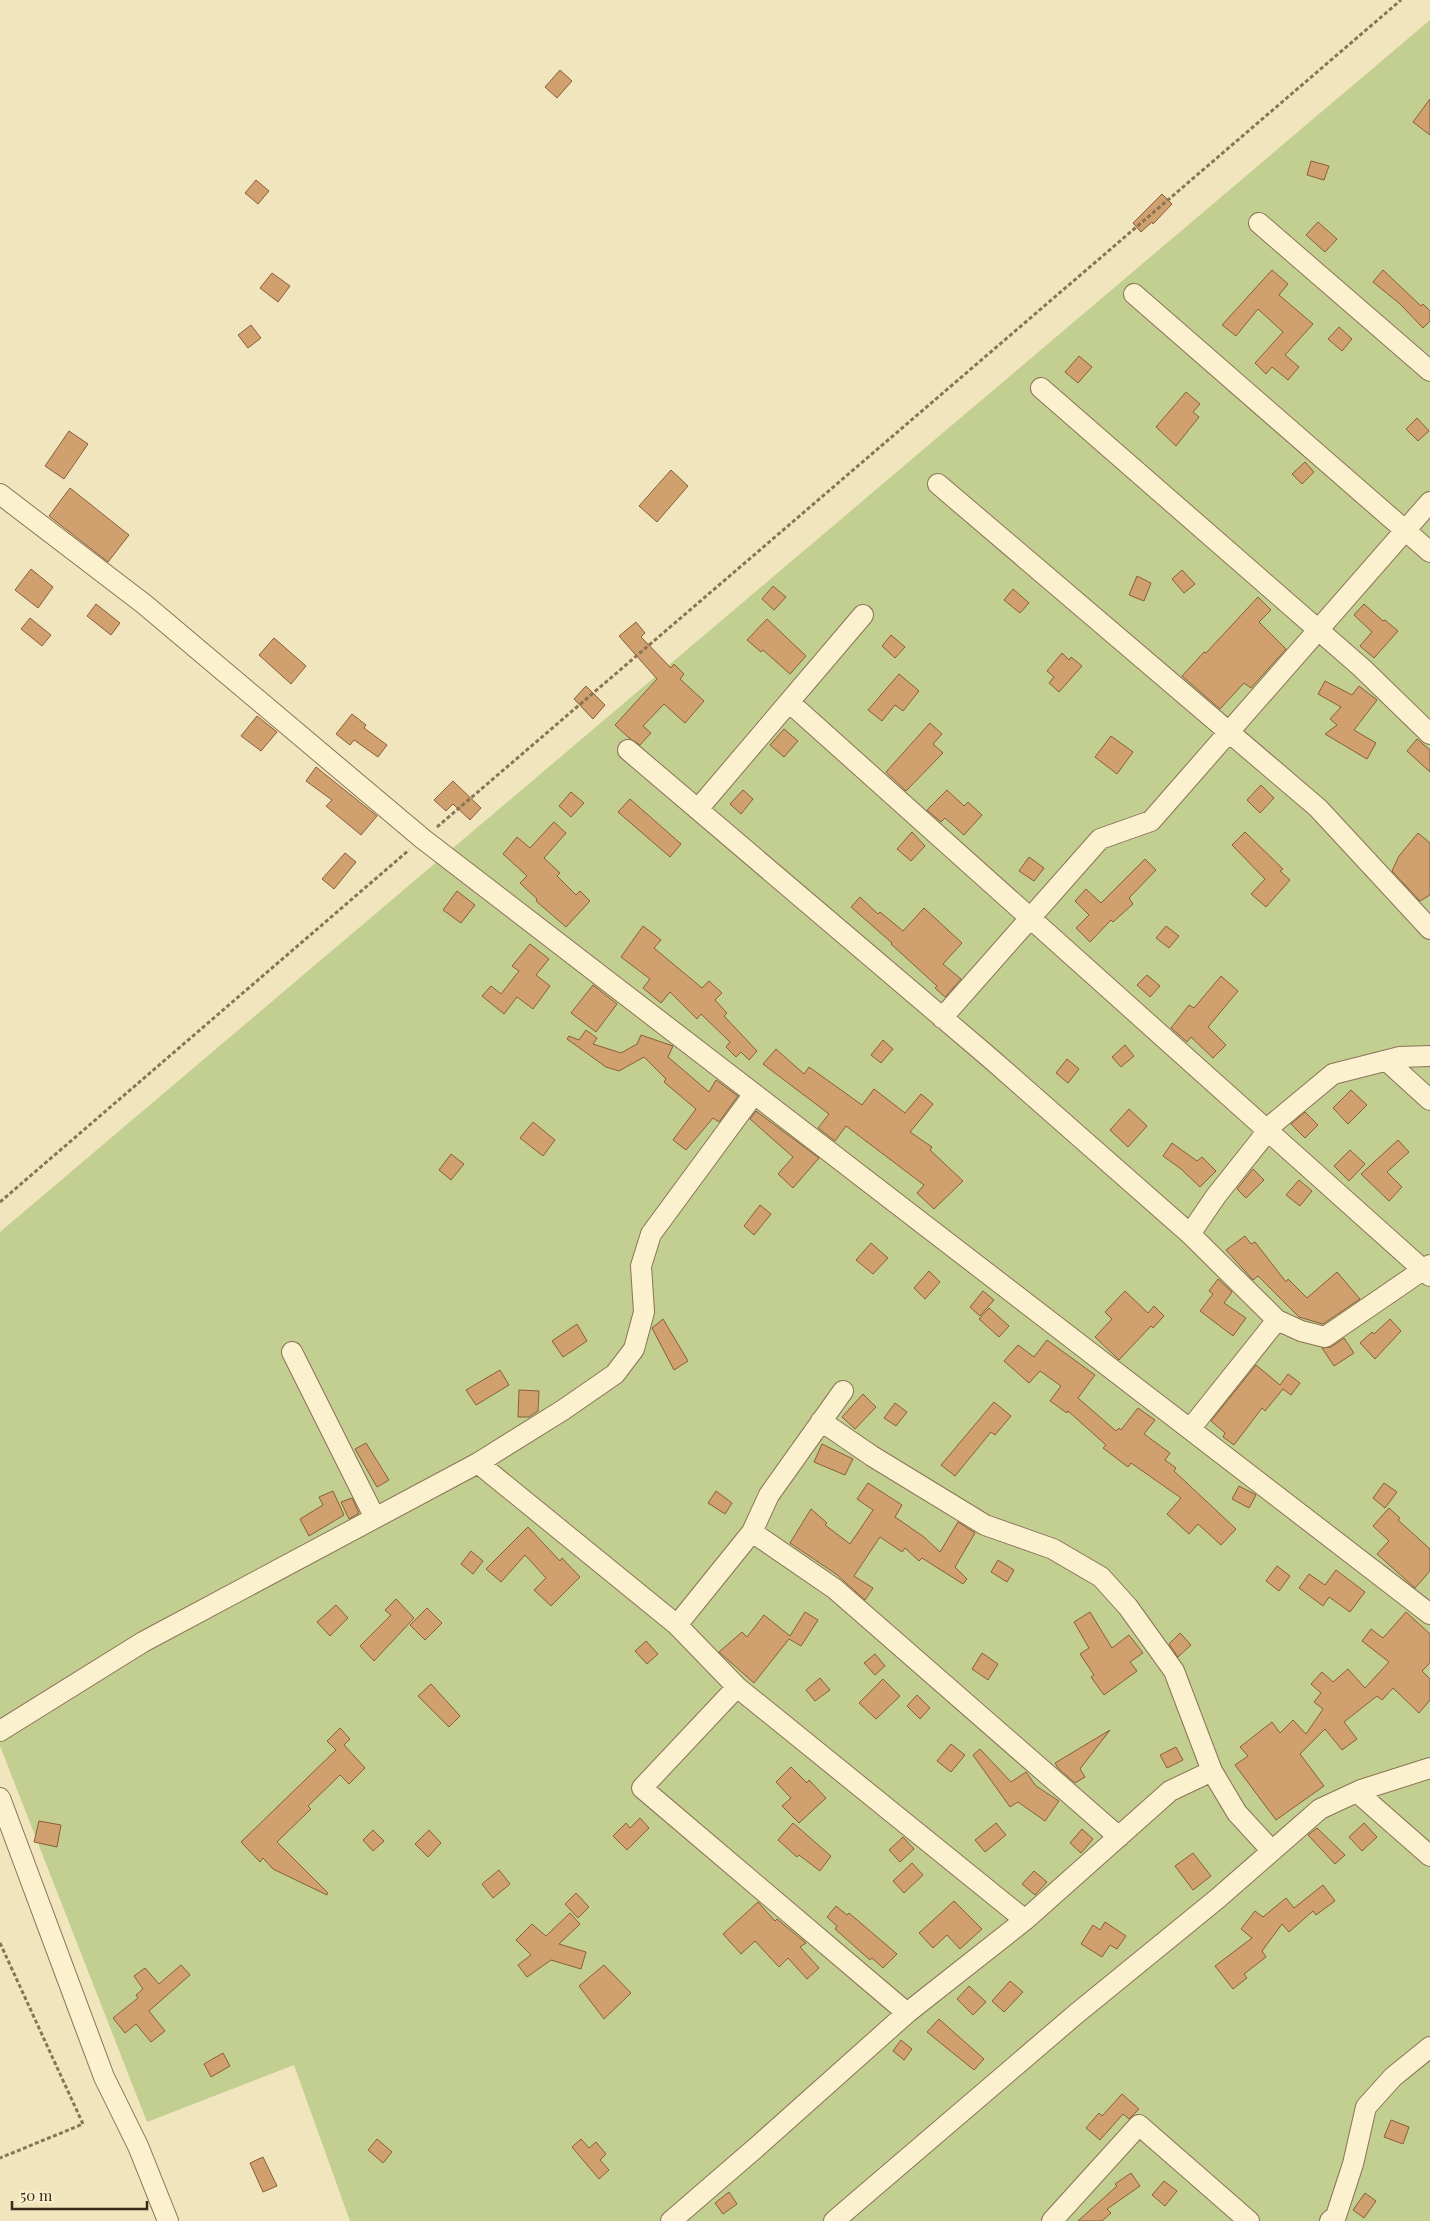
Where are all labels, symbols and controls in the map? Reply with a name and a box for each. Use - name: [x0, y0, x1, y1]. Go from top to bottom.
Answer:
- scale bar: [12, 2178, 148, 2210]
- text: 50 m: [20, 2185, 53, 2205]

